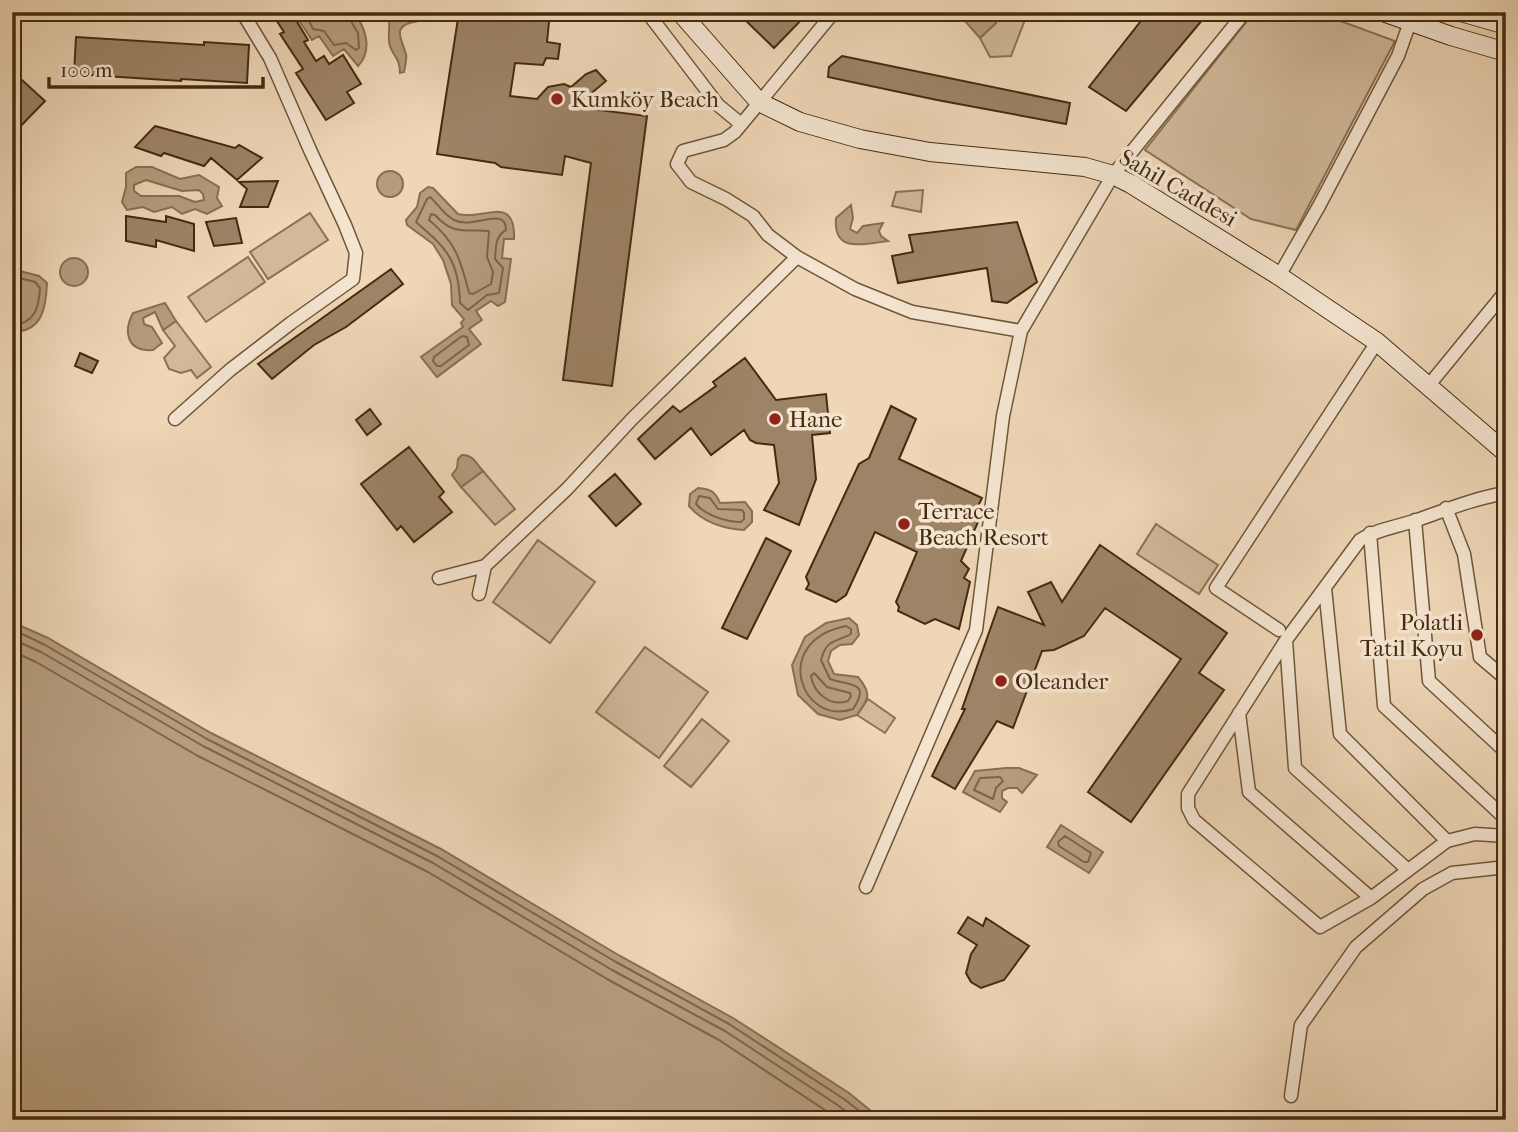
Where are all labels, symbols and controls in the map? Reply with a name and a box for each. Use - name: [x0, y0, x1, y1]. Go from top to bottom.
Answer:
- scale bar: [49, 46, 262, 90]
- text: 100 m: [60, 58, 113, 82]
- place label: Kumköy Beach: [571, 86, 719, 113]
- marker: Kumköy Beach: [549, 91, 565, 107]
- street label: Sahil Caddesi: [1114, 143, 1242, 233]
- place label: Hane: [789, 406, 842, 433]
- marker: Hane: [767, 411, 783, 427]
- place label: Terrace Beach Resort: [918, 498, 1049, 551]
- marker: Terrace Beach Resort: [896, 516, 912, 532]
- place label: Polatli Tatil Koyu: [1360, 609, 1463, 662]
- marker: Polatli Tatil Koyu: [1469, 627, 1485, 643]
- place label: Oleander: [1015, 668, 1109, 695]
- marker: Oleander: [993, 673, 1009, 689]

